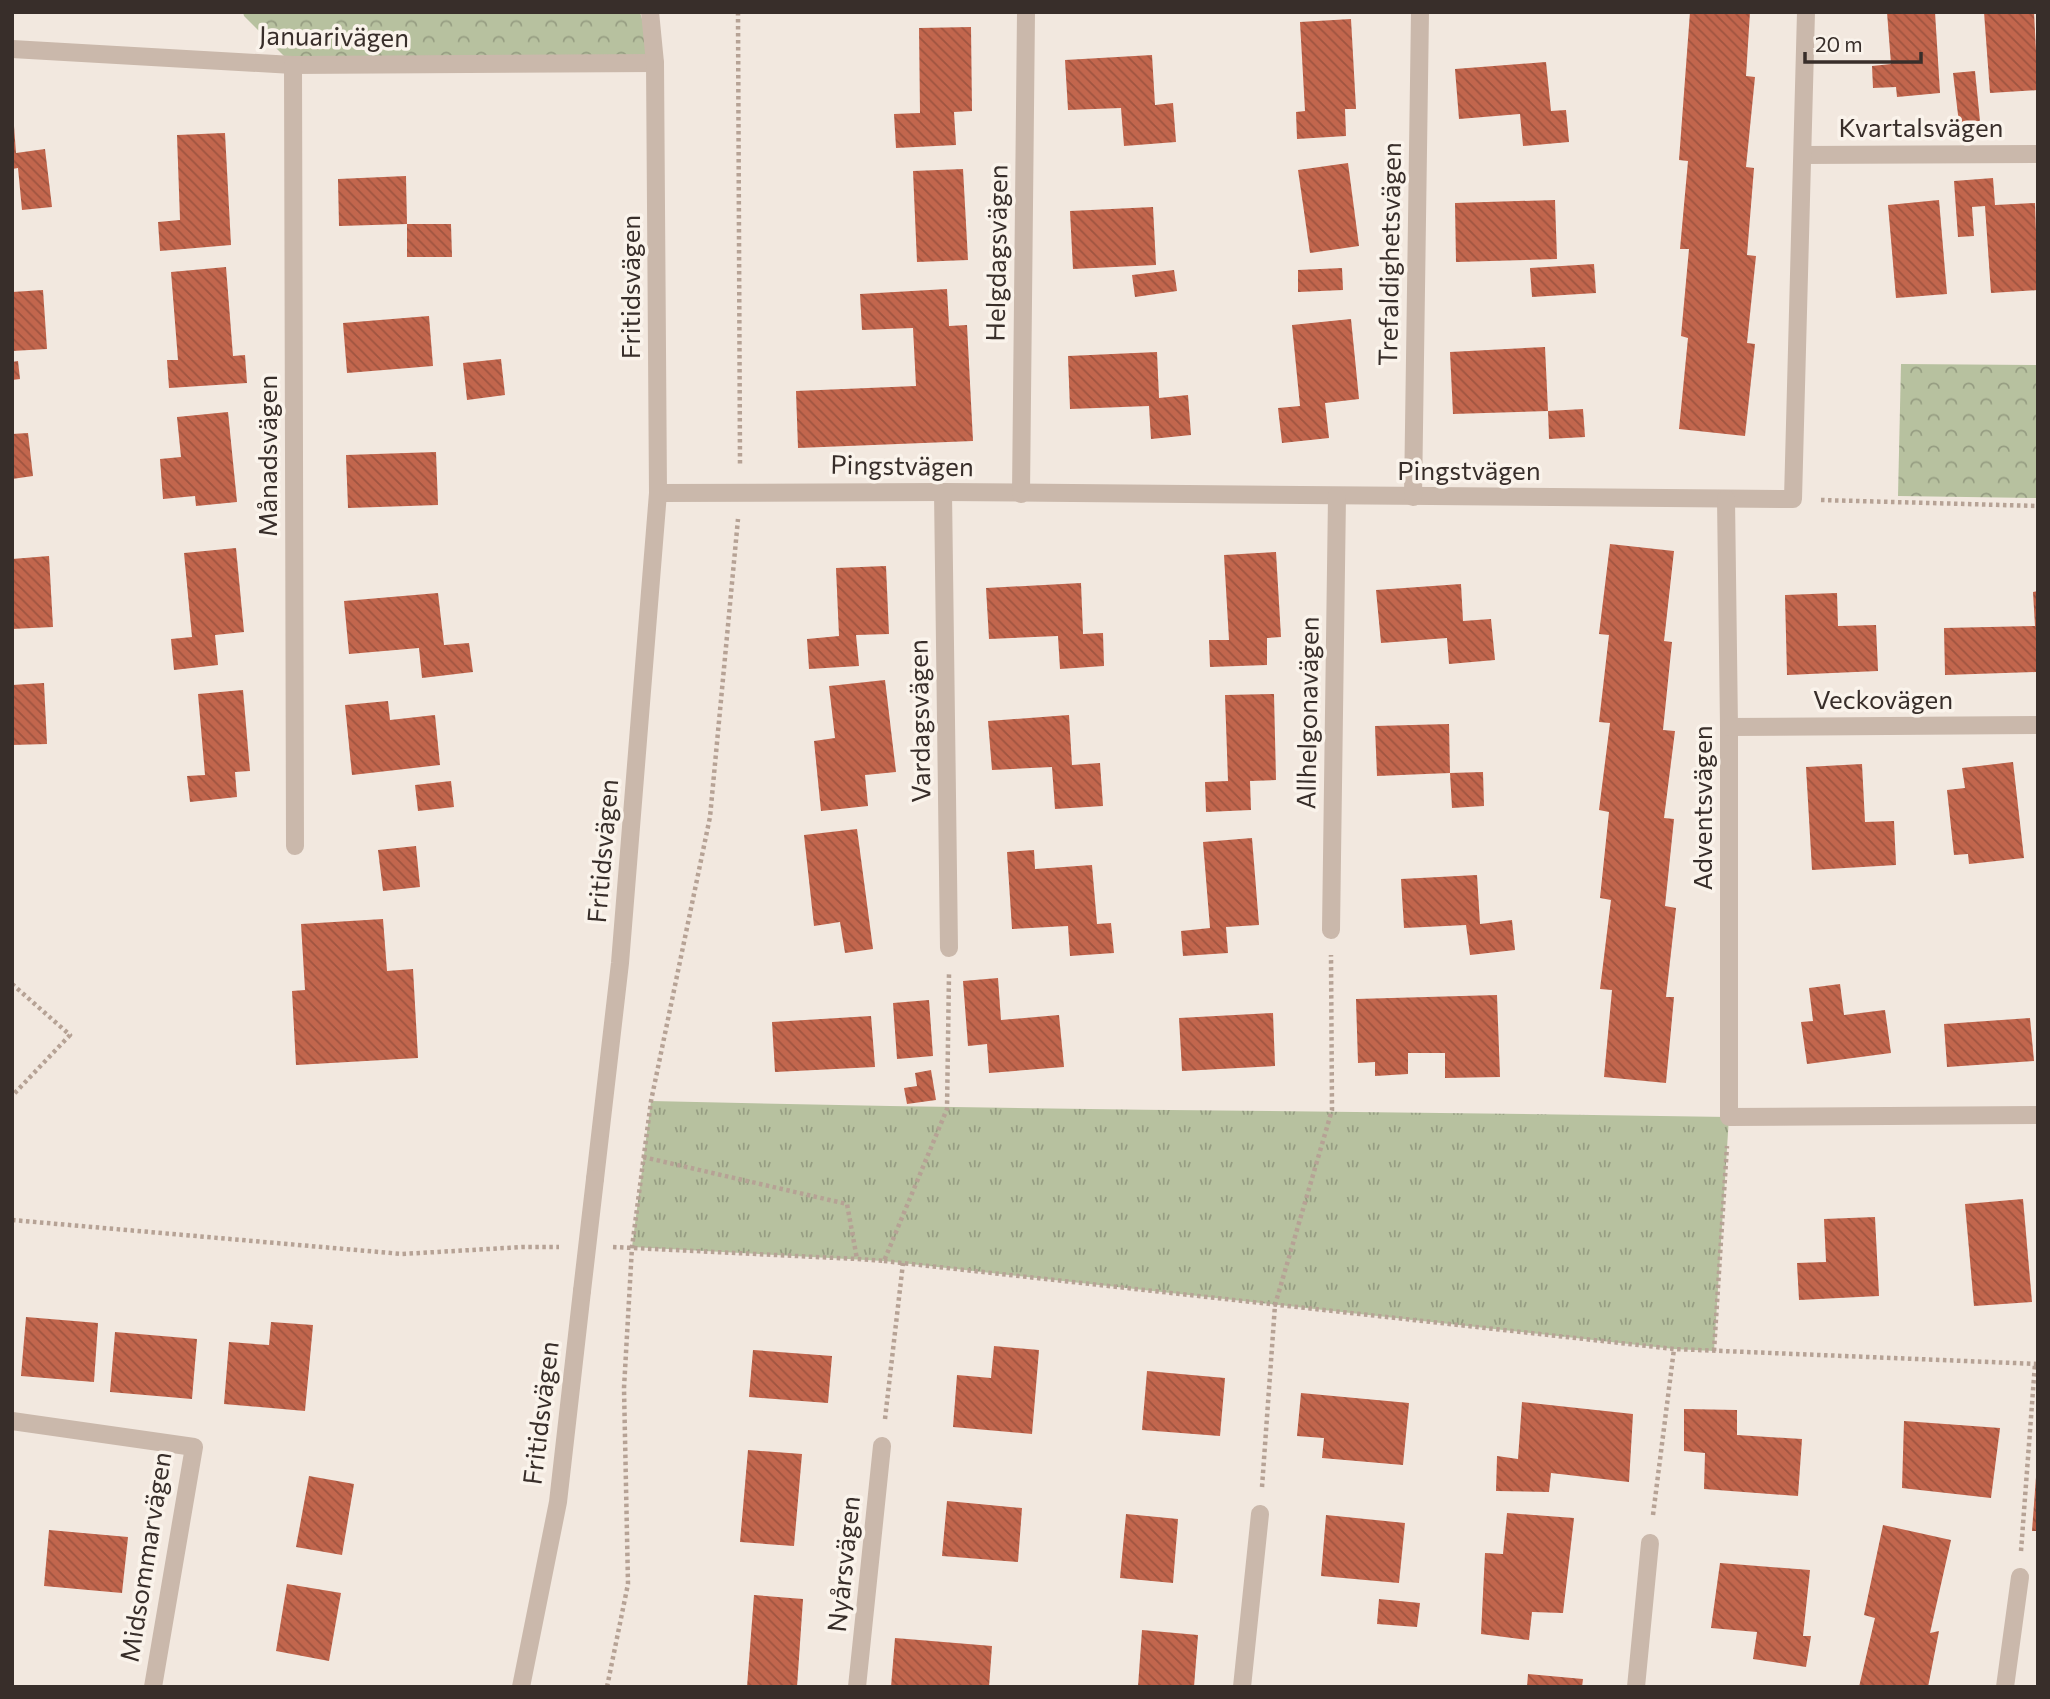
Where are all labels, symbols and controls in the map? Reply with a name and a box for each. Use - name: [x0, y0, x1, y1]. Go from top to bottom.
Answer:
- street label: Januarivägen: [259, 19, 409, 52]
- scale bar: [1805, 21, 1920, 65]
- text: 20 m: [1815, 31, 1863, 56]
- street label: Kvartalsvägen: [1838, 111, 2004, 142]
- street label: Trefaldighetsvägen: [1371, 142, 1406, 366]
- street label: Helgdagsvägen: [978, 164, 1013, 342]
- street label: Fritidsvägen: [614, 215, 645, 359]
- street label: Månadsvägen: [251, 375, 282, 537]
- street label: Pingstvägen: [830, 448, 974, 481]
- street label: Pingstvägen: [1397, 454, 1541, 485]
- street label: Allhelgonavägen: [1289, 616, 1324, 810]
- street label: Vardagsvägen: [902, 639, 935, 803]
- street label: Veckovägen: [1813, 683, 1953, 714]
- street label: Adventsvägen: [1686, 725, 1717, 891]
- street label: Fritidsvägen: [580, 778, 623, 924]
- street label: Fritidsvägen: [515, 1339, 564, 1486]
- street label: Midsommarvägen: [113, 1449, 176, 1664]
- street label: Nyårsvägen: [820, 1494, 865, 1633]

